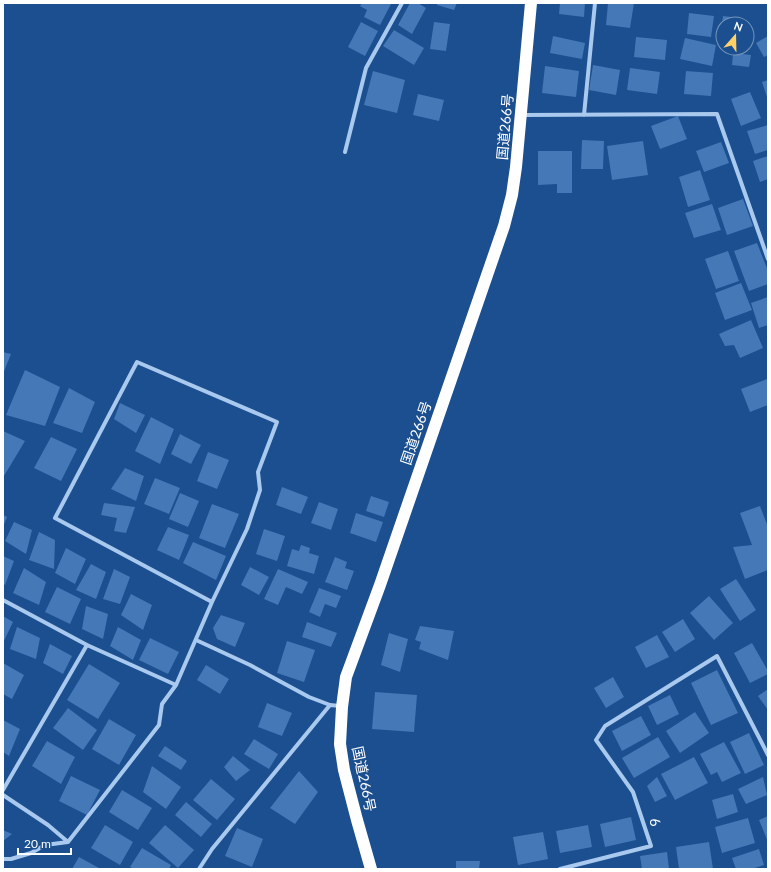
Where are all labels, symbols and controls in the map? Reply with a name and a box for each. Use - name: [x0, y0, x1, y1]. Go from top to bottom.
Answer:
- north arrow: [715, 16, 755, 56]
- text: N: [732, 19, 745, 34]
- street label: 国道266号: [493, 93, 516, 161]
- street label: 国道266号: [397, 399, 434, 467]
- street label: 国道266号: [349, 745, 380, 813]
- street label: 6: [646, 815, 665, 828]
- scale bar: [18, 830, 71, 856]
- text: 20 m: [24, 836, 51, 851]

